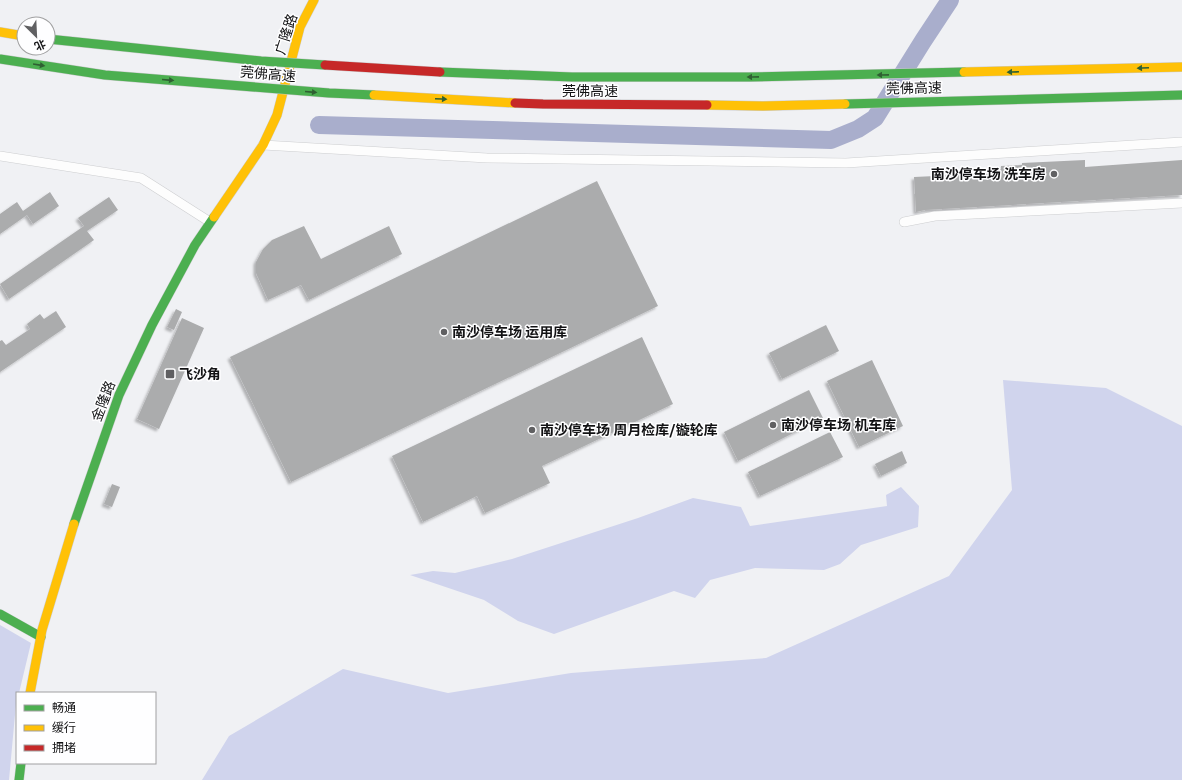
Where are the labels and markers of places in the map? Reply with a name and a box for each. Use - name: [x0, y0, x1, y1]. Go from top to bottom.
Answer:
- place label: 南沙停车场 洗车房: [931, 165, 1046, 183]
- marker: 南沙停车场 洗车房: [1049, 169, 1059, 179]
- place label: 南沙停车场 运用库: [452, 323, 567, 341]
- marker: 南沙停车场 运用库: [439, 327, 449, 337]
- place label: 飞沙角: [179, 365, 221, 383]
- marker: 飞沙角: [164, 368, 176, 380]
- place label: 南沙停车场 机车库: [781, 416, 896, 434]
- marker: 南沙停车场 机车库: [768, 420, 778, 430]
- place label: 南沙停车场 周月检库/镟轮库: [540, 421, 718, 439]
- marker: 南沙停车场 周月检库/镟轮库: [527, 425, 537, 435]

